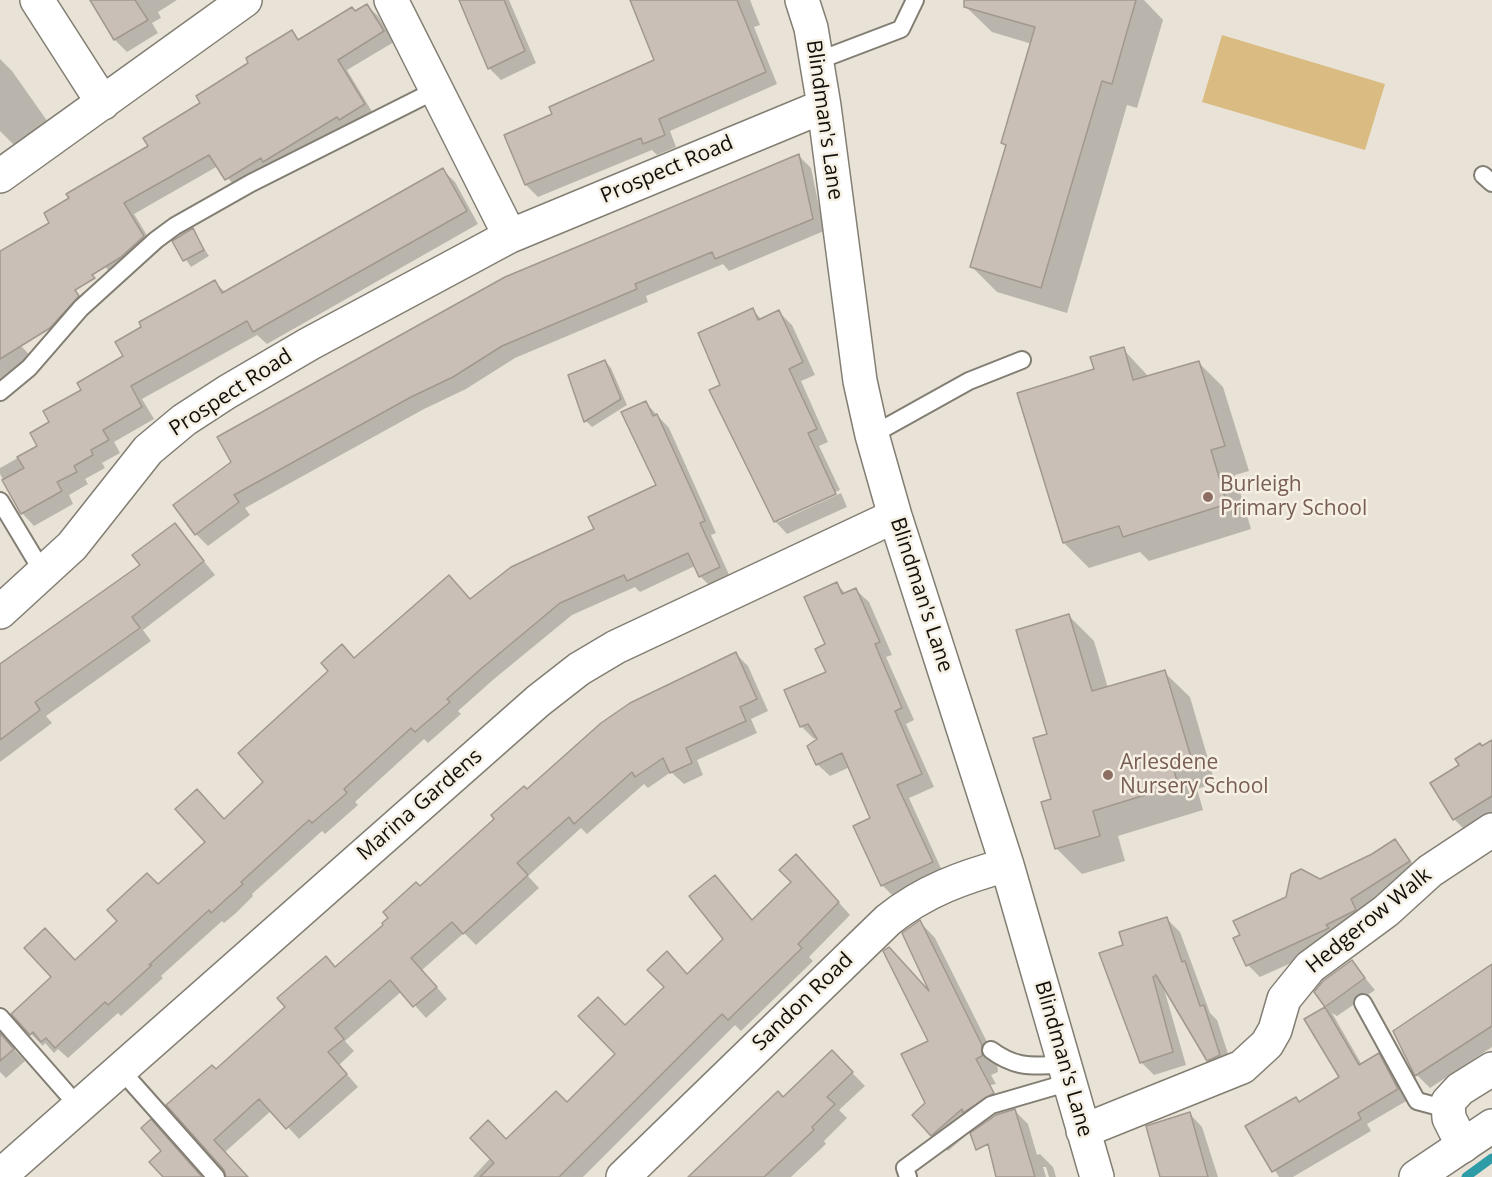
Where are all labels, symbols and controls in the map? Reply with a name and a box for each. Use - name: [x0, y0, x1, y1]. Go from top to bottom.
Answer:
- street label: Blindman's Lane: [800, 38, 848, 202]
- street label: Prospect Road: [597, 131, 737, 209]
- street label: Prospect Road: [165, 344, 297, 442]
- place label: Burleigh Primary School: [1220, 472, 1367, 522]
- marker: Burleigh Primary School: [1201, 490, 1215, 504]
- street label: Blindman's Lane: [884, 514, 958, 676]
- street label: Marina Gardens: [352, 744, 488, 866]
- place label: Arlesdene Nursery School: [1120, 750, 1269, 800]
- marker: Arlesdene Nursery School: [1101, 768, 1115, 782]
- street label: Hedgerow Walk: [1301, 863, 1437, 979]
- street label: Sandon Road: [747, 948, 859, 1056]
- street label: Blindman's Lane: [1029, 978, 1097, 1140]

